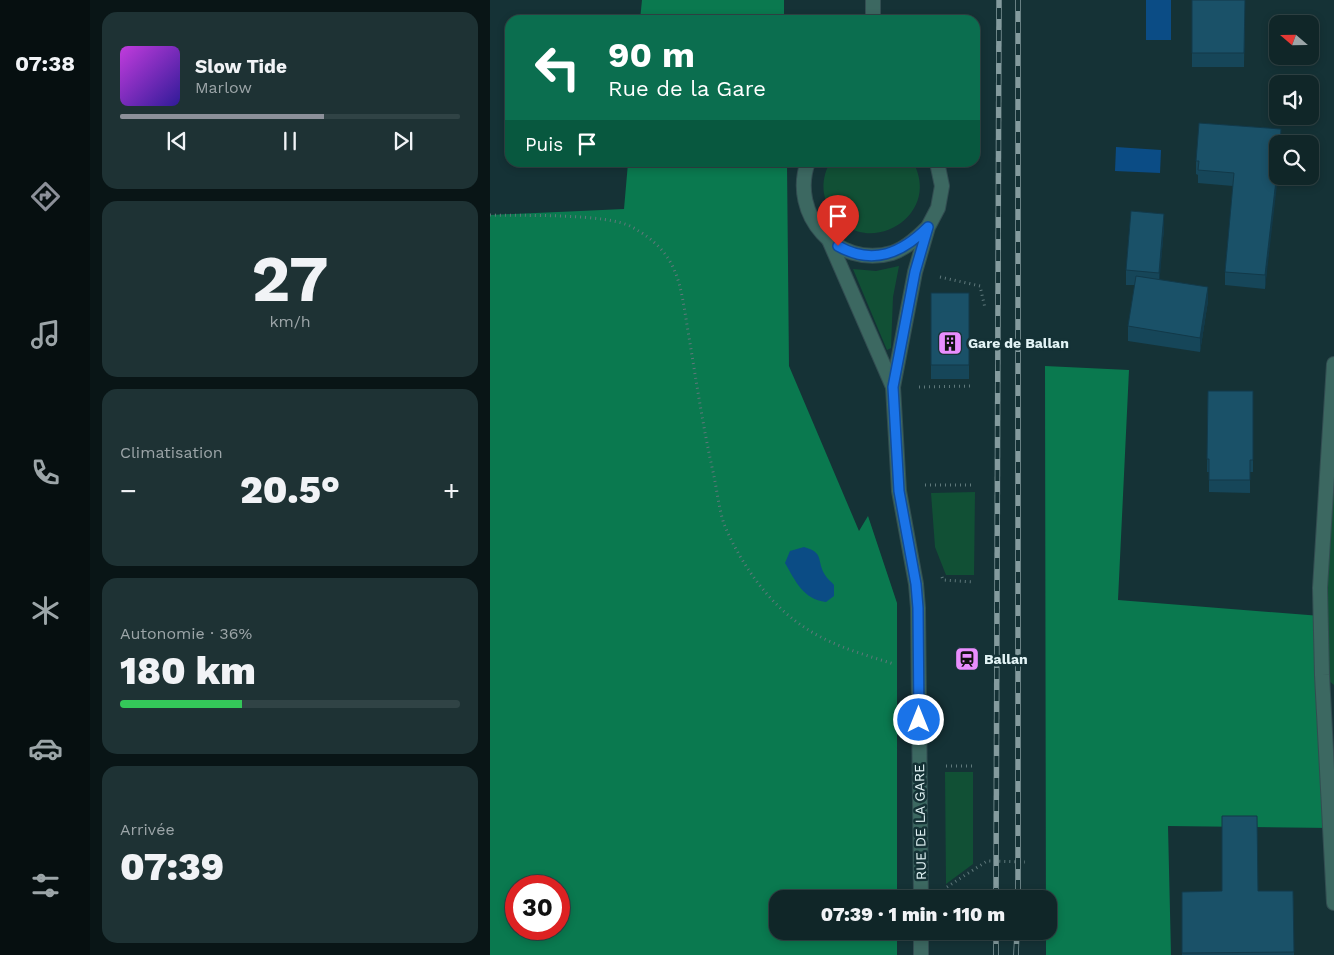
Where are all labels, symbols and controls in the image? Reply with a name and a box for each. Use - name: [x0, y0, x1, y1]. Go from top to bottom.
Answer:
- north arrow: [1269, 15, 1319, 65]
- map controls: [1269, 15, 1319, 185]
- text: 90 m: [608, 34, 695, 76]
- icon: left: [525, 35, 590, 100]
- text: 07:38: [15, 51, 75, 76]
- text: Slow Tide: [195, 55, 287, 78]
- button: sound: [1269, 75, 1319, 125]
- text: Rue de la Gare: [608, 76, 766, 101]
- text: Marlow: [195, 78, 252, 97]
- icon: previous: [163, 127, 191, 155]
- icon: pause: [276, 127, 304, 155]
- icon: next: [389, 127, 417, 155]
- icon: arrive: [573, 130, 601, 158]
- text: Puis: [525, 133, 563, 156]
- button: search: [1269, 135, 1319, 185]
- icon: directions: [28, 179, 63, 214]
- pin: [817, 195, 859, 246]
- icon: arrive: [824, 202, 852, 230]
- text: 27: [251, 241, 329, 317]
- text: km/h: [269, 312, 311, 331]
- icon: music: [28, 317, 63, 352]
- building icon: Gare de Ballan: [937, 330, 963, 356]
- place label: Gare de Ballan: [968, 335, 1069, 351]
- text: Climatisation: [120, 443, 223, 462]
- icon: phone: [28, 455, 63, 490]
- text: 20.5°: [240, 468, 340, 512]
- text: −: [120, 474, 137, 507]
- text: +: [443, 474, 460, 507]
- icon: climate: [28, 593, 63, 628]
- text: Autonomie · 36%: [120, 624, 252, 643]
- station icon: Ballan: [954, 646, 980, 672]
- text: 180 km: [120, 649, 256, 693]
- place label: Ballan: [984, 651, 1028, 667]
- position arrow: [892, 693, 944, 745]
- icon: car: [28, 731, 63, 766]
- street label: RUE DE LA GARE: [911, 764, 929, 880]
- text: Arrivée: [120, 820, 175, 839]
- text: 07:39: [120, 845, 224, 889]
- icon: filters: [28, 868, 63, 903]
- speed limit sign: 30: [505, 875, 570, 940]
- text: 07:39 · 1 min · 110 m: [821, 903, 1005, 926]

